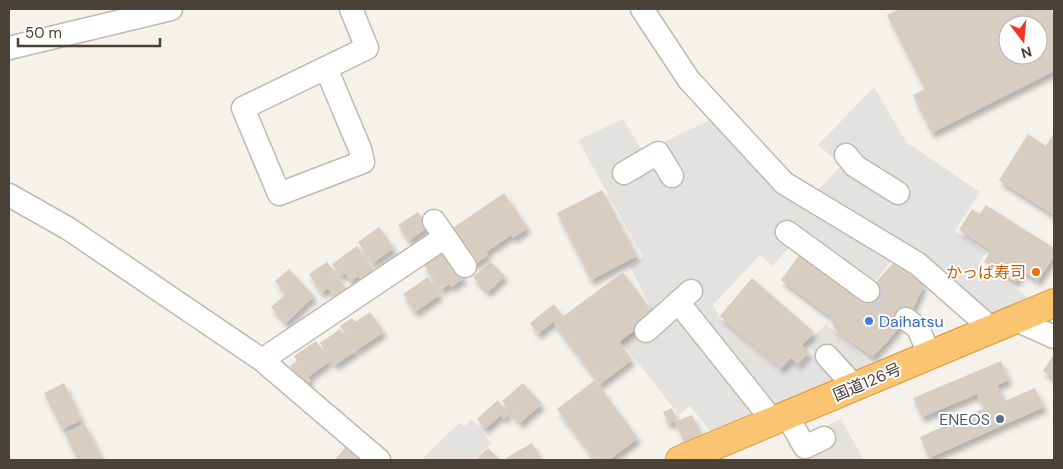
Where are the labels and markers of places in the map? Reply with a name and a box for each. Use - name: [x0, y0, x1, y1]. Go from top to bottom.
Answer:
- place label: かっぱ寿司: [946, 262, 1026, 283]
- marker: かっぱ寿司: [1030, 266, 1042, 278]
- place label: Daihatsu: [879, 311, 944, 332]
- marker: Daihatsu: [863, 315, 875, 327]
- place label: ENEOS: [939, 409, 990, 430]
- marker: ENEOS: [994, 413, 1006, 425]

